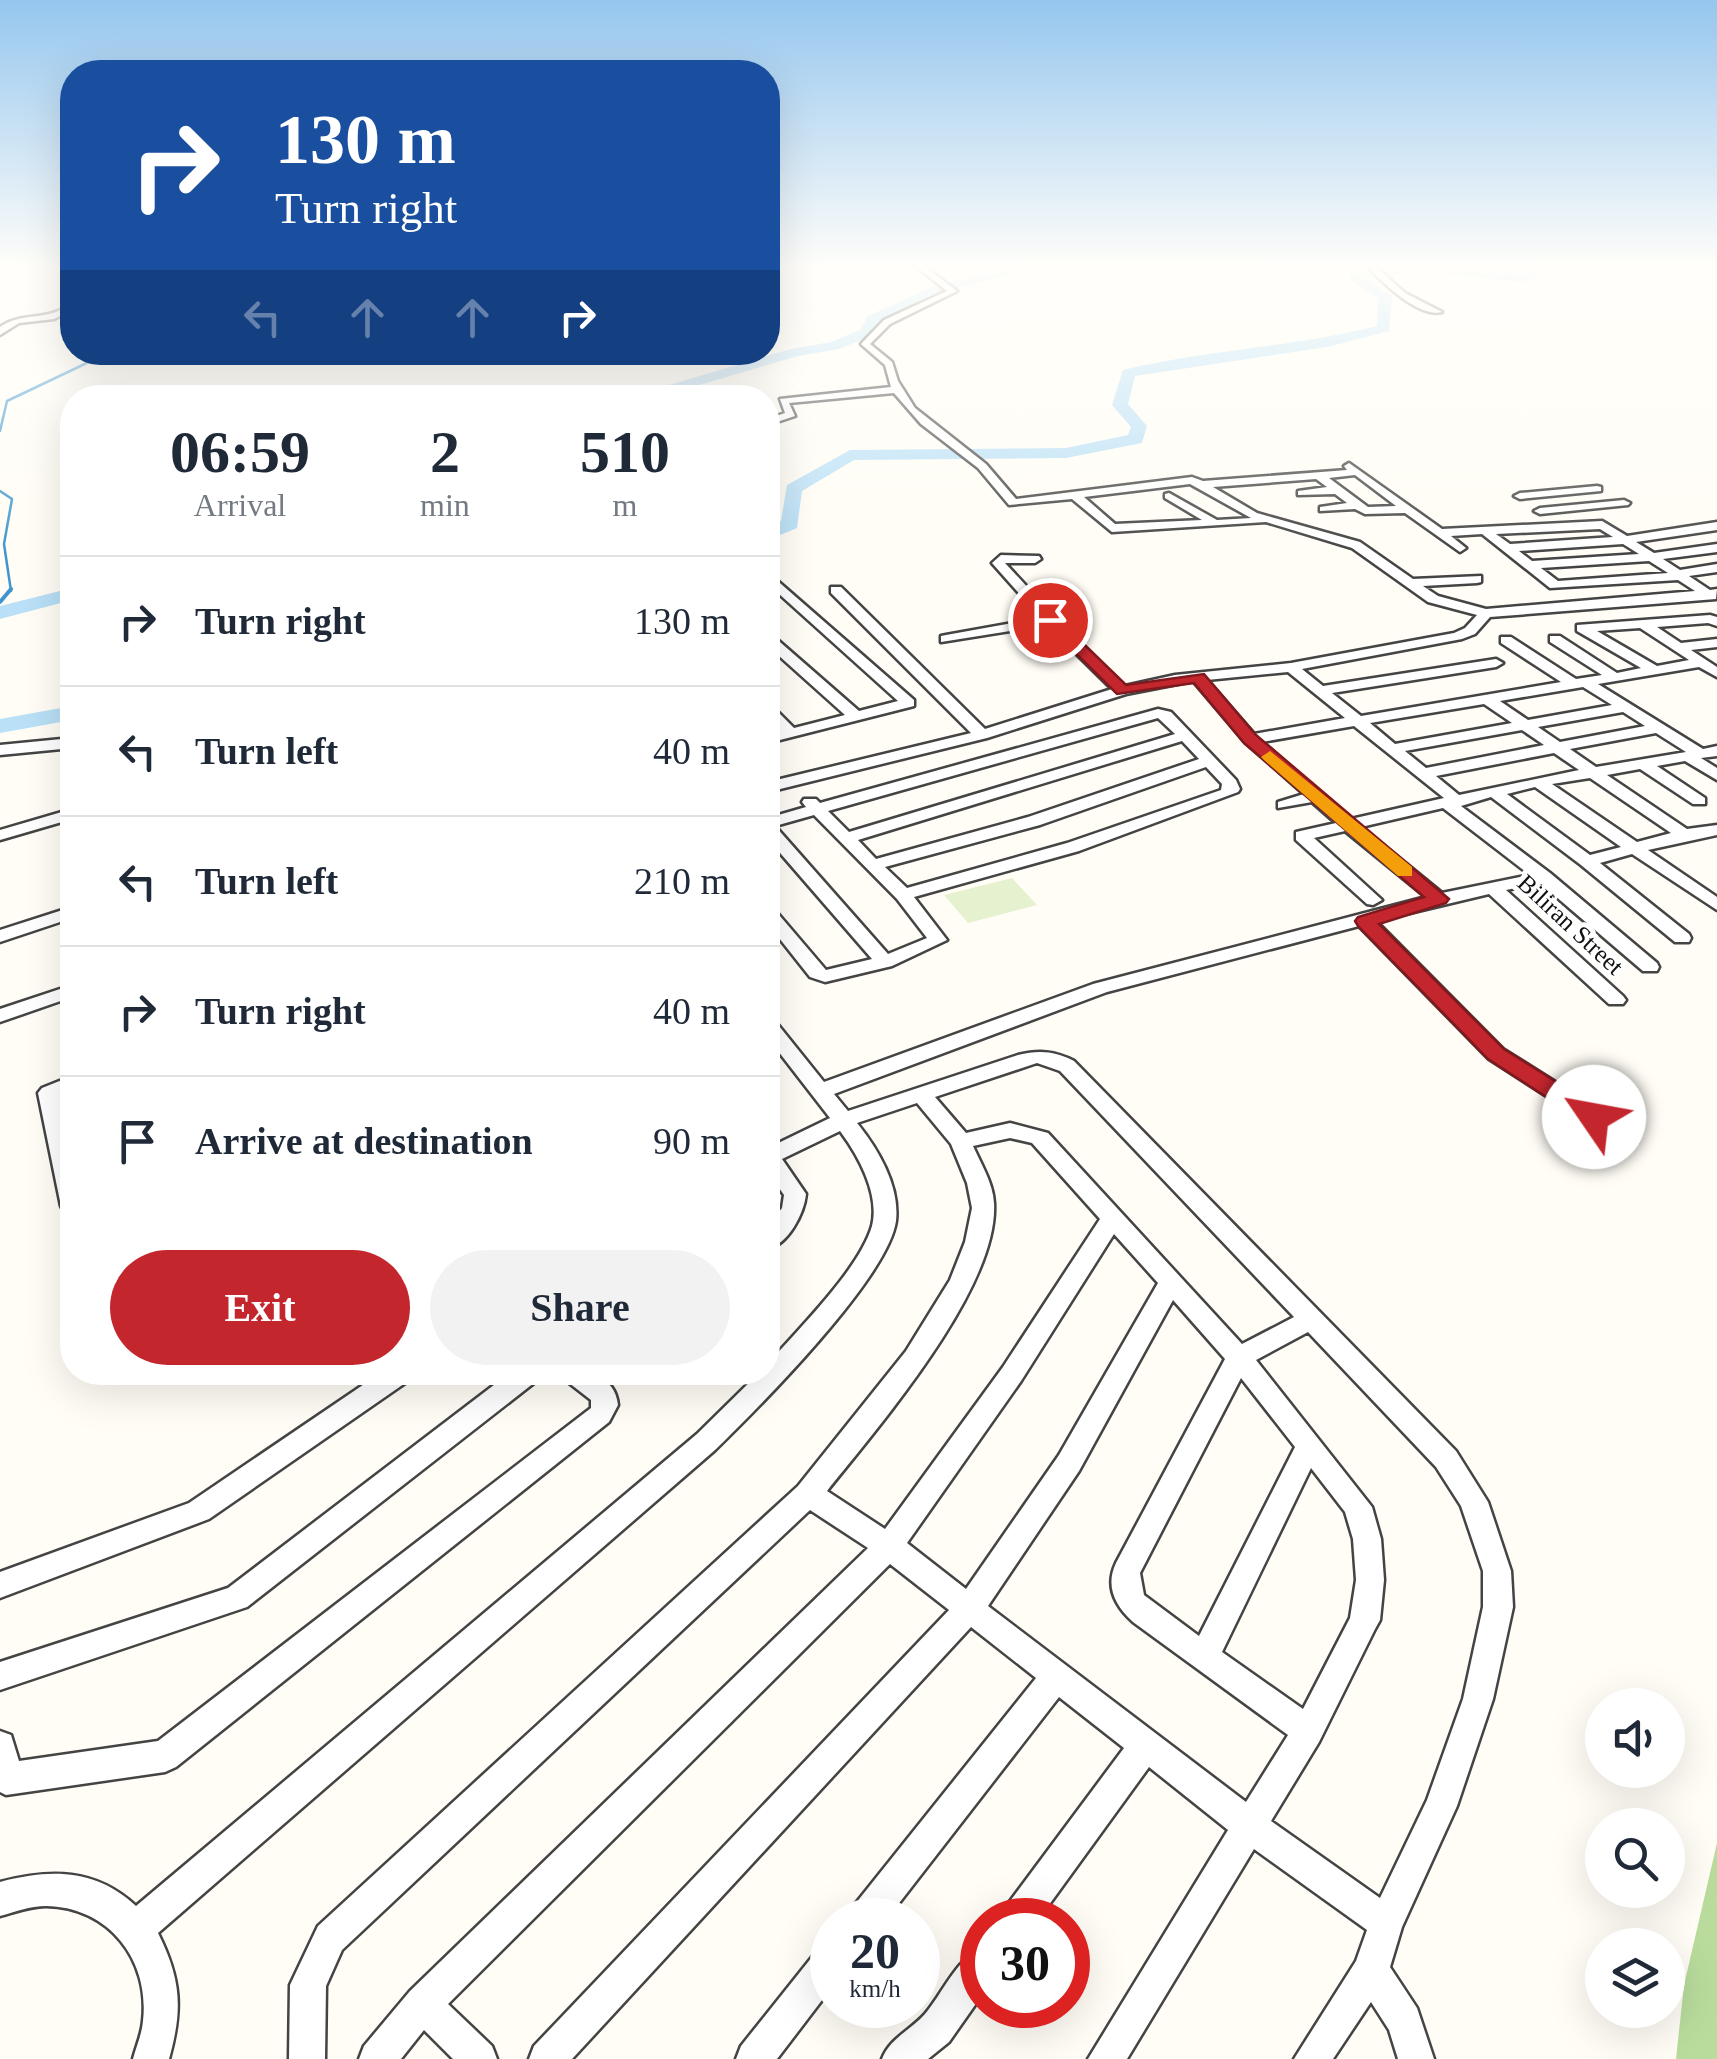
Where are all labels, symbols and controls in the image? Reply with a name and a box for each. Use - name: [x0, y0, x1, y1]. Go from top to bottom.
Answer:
- icon: right: [110, 100, 240, 230]
- text: 130 m: [275, 101, 456, 178]
- text: Turn right: [275, 183, 457, 233]
- icon: left: [235, 290, 290, 345]
- icon: ahead: [340, 290, 395, 345]
- icon: ahead: [445, 290, 500, 345]
- icon: right: [550, 290, 605, 345]
- text: 06:59: [170, 419, 310, 485]
- text: 2: [430, 419, 460, 485]
- text: 510: [580, 419, 670, 485]
- text: Arrival: [194, 487, 286, 523]
- text: min: [420, 487, 470, 523]
- text: m: [612, 487, 637, 523]
- pin: [1008, 578, 1093, 663]
- icon: arrive: [1023, 593, 1078, 648]
- icon: right: [110, 594, 165, 649]
- text: Turn right: [195, 600, 366, 642]
- text: 130 m: [634, 600, 730, 642]
- icon: left: [110, 724, 165, 779]
- text: Turn left: [195, 730, 338, 772]
- text: 40 m: [653, 730, 730, 772]
- icon: left: [110, 854, 165, 909]
- text: Turn left: [195, 860, 338, 902]
- text: 210 m: [634, 860, 730, 902]
- street label: Biliran Street: [1512, 869, 1629, 980]
- icon: right: [110, 984, 165, 1039]
- text: Turn right: [195, 990, 366, 1032]
- text: 40 m: [653, 990, 730, 1032]
- position arrow: [1542, 1065, 1646, 1169]
- icon: arrive: [110, 1114, 165, 1169]
- text: Arrive at destination: [195, 1120, 533, 1162]
- text: 90 m: [653, 1120, 730, 1162]
- button: Exit: [110, 1250, 410, 1365]
- button: Share: [430, 1250, 730, 1365]
- map controls: [1585, 1688, 1685, 2028]
- button: sound: [1585, 1688, 1685, 1788]
- button: search: [1585, 1808, 1685, 1908]
- speed limit sign: 30: [960, 1898, 1090, 2028]
- text: 20: [850, 1923, 900, 1979]
- button: layers: [1585, 1928, 1685, 2028]
- text: km/h: [849, 1975, 901, 2002]

